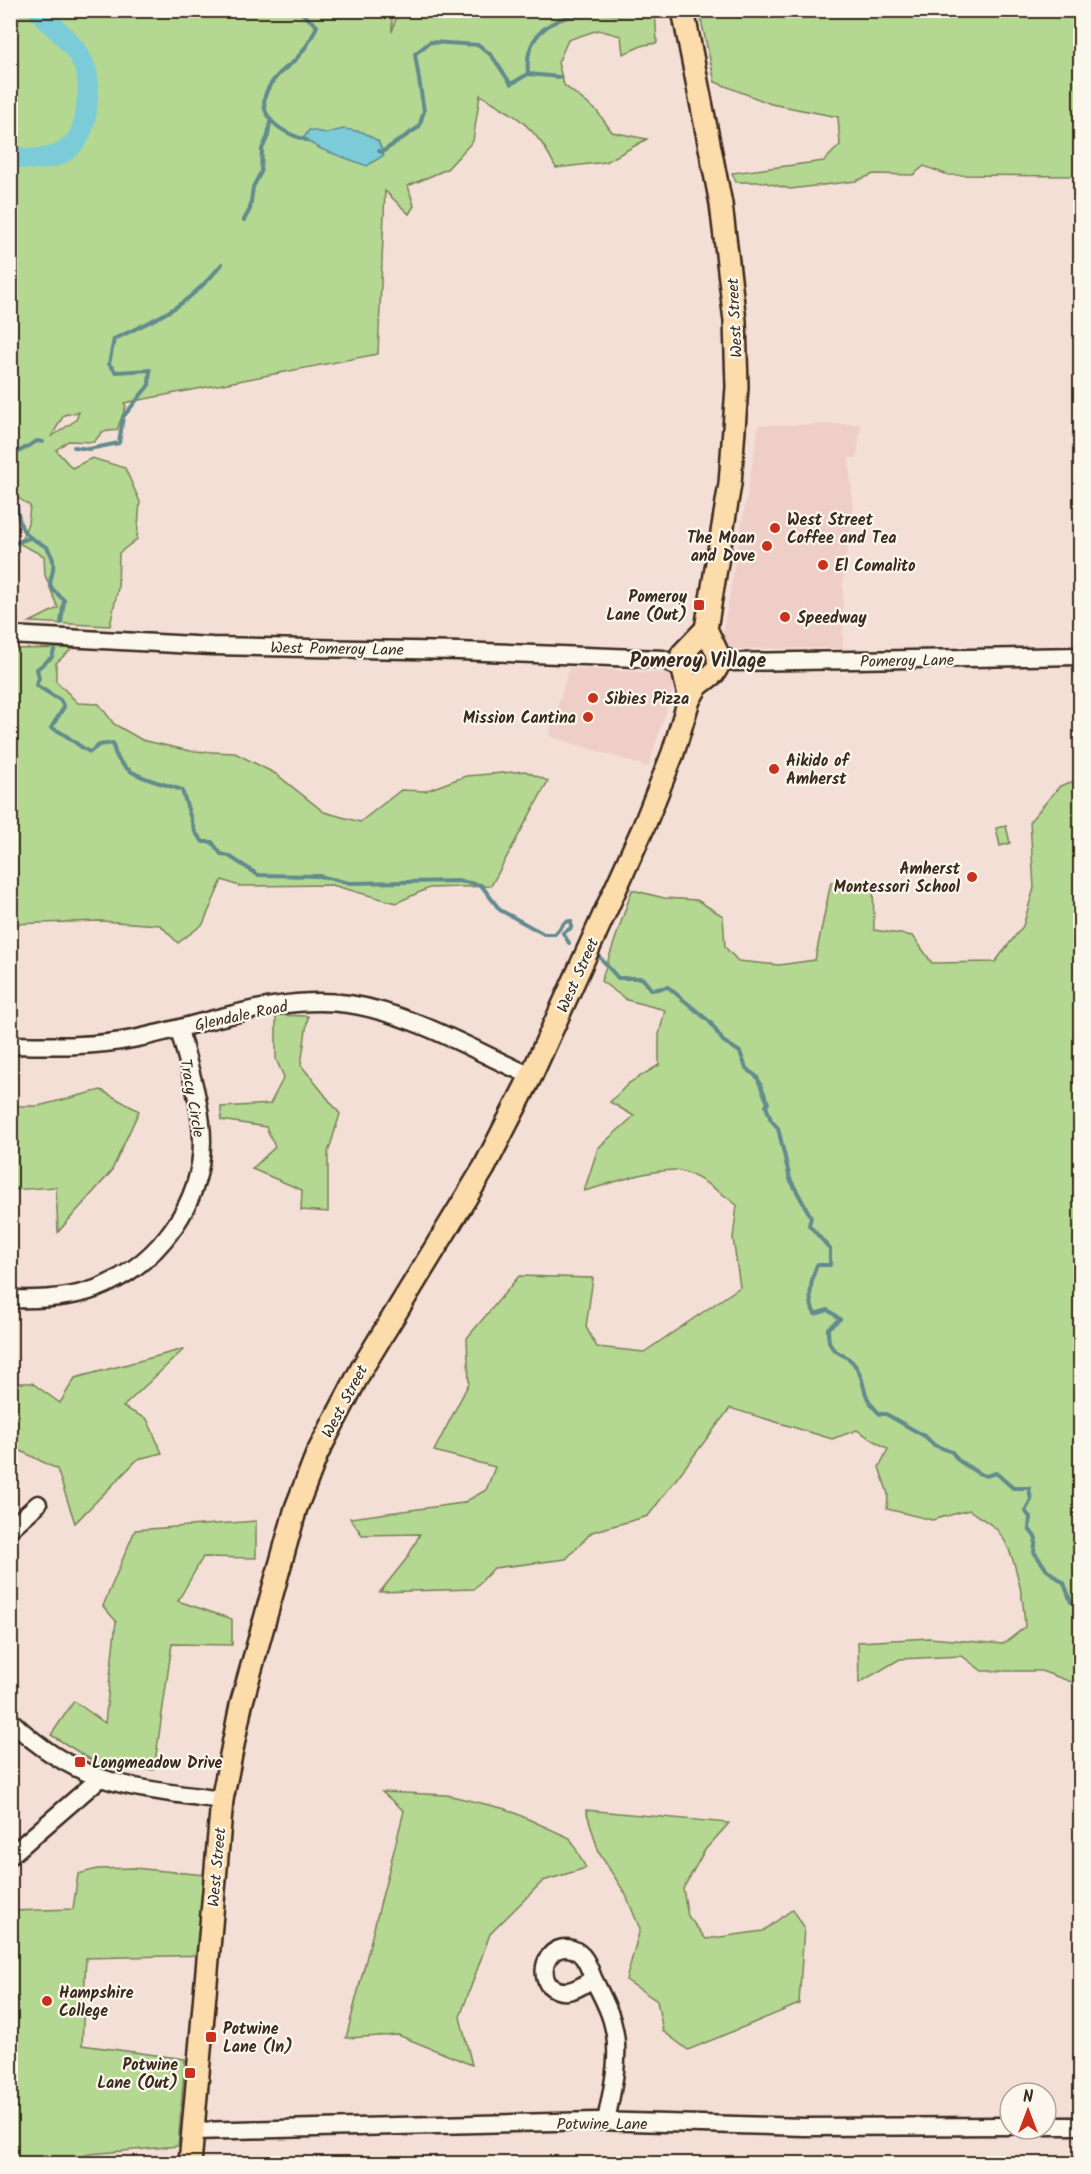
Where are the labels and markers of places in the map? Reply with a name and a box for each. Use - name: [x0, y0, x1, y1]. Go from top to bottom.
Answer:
- place label: West Street Coffee and Tea: [787, 508, 896, 551]
- marker: West Street Coffee and Tea: [768, 521, 782, 535]
- place label: The Moan and Dove: [687, 526, 755, 569]
- marker: The Moan and Dove: [760, 539, 774, 553]
- place label: El Comalito: [835, 554, 916, 579]
- marker: El Comalito: [816, 558, 830, 572]
- place label: Pomeroy Lane (Out): [606, 585, 688, 628]
- marker: Pomeroy Lane (Out): [692, 598, 706, 612]
- place label: Speedway: [797, 606, 867, 631]
- marker: Speedway: [778, 610, 792, 624]
- place label: Sibies Pizza: [605, 687, 689, 712]
- marker: Sibies Pizza: [586, 691, 600, 705]
- place label: Mission Cantina: [463, 706, 576, 731]
- marker: Mission Cantina: [581, 710, 595, 724]
- place label: Aikido of Amherst: [786, 749, 851, 792]
- marker: Aikido of Amherst: [767, 762, 781, 776]
- place label: Amherst Montessori School: [834, 857, 961, 900]
- marker: Amherst Montessori School: [965, 870, 979, 884]
- place label: Longmeadow Drive: [92, 1751, 222, 1776]
- marker: Longmeadow Drive: [73, 1755, 87, 1769]
- place label: Hampshire College: [59, 1981, 134, 2024]
- marker: Hampshire College: [40, 1994, 54, 2008]
- place label: Potwine Lane (In): [223, 2017, 293, 2060]
- marker: Potwine Lane (In): [204, 2030, 218, 2044]
- place label: Potwine Lane (Out): [97, 2053, 178, 2096]
- marker: Potwine Lane (Out): [183, 2066, 197, 2080]

